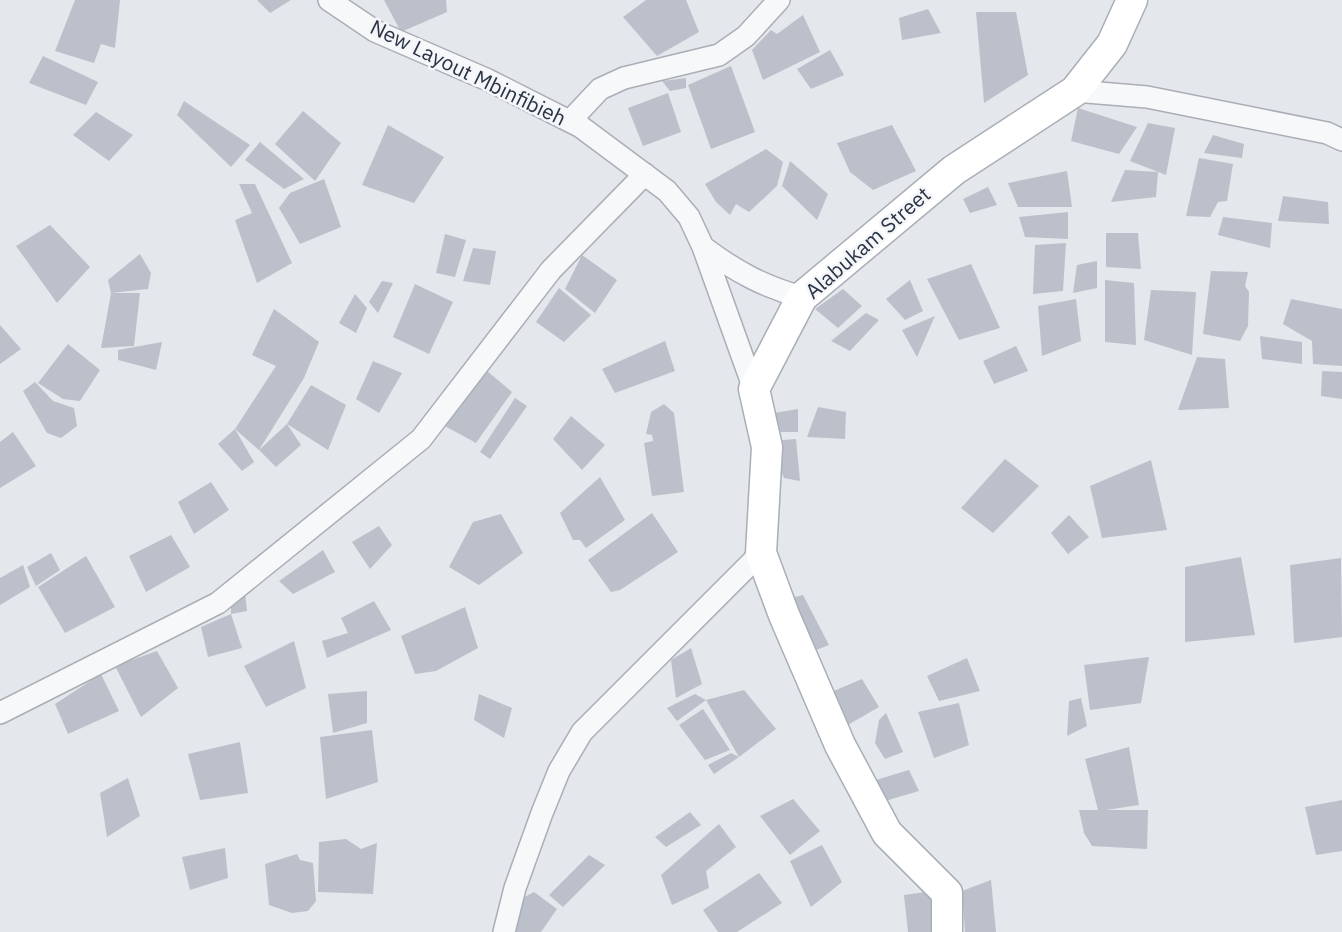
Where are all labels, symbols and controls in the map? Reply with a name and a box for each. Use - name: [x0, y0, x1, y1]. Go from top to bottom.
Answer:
- street label: New Layout Mbinfibieh: [366, 12, 571, 132]
- street label: Alabukam Street: [799, 180, 936, 304]

